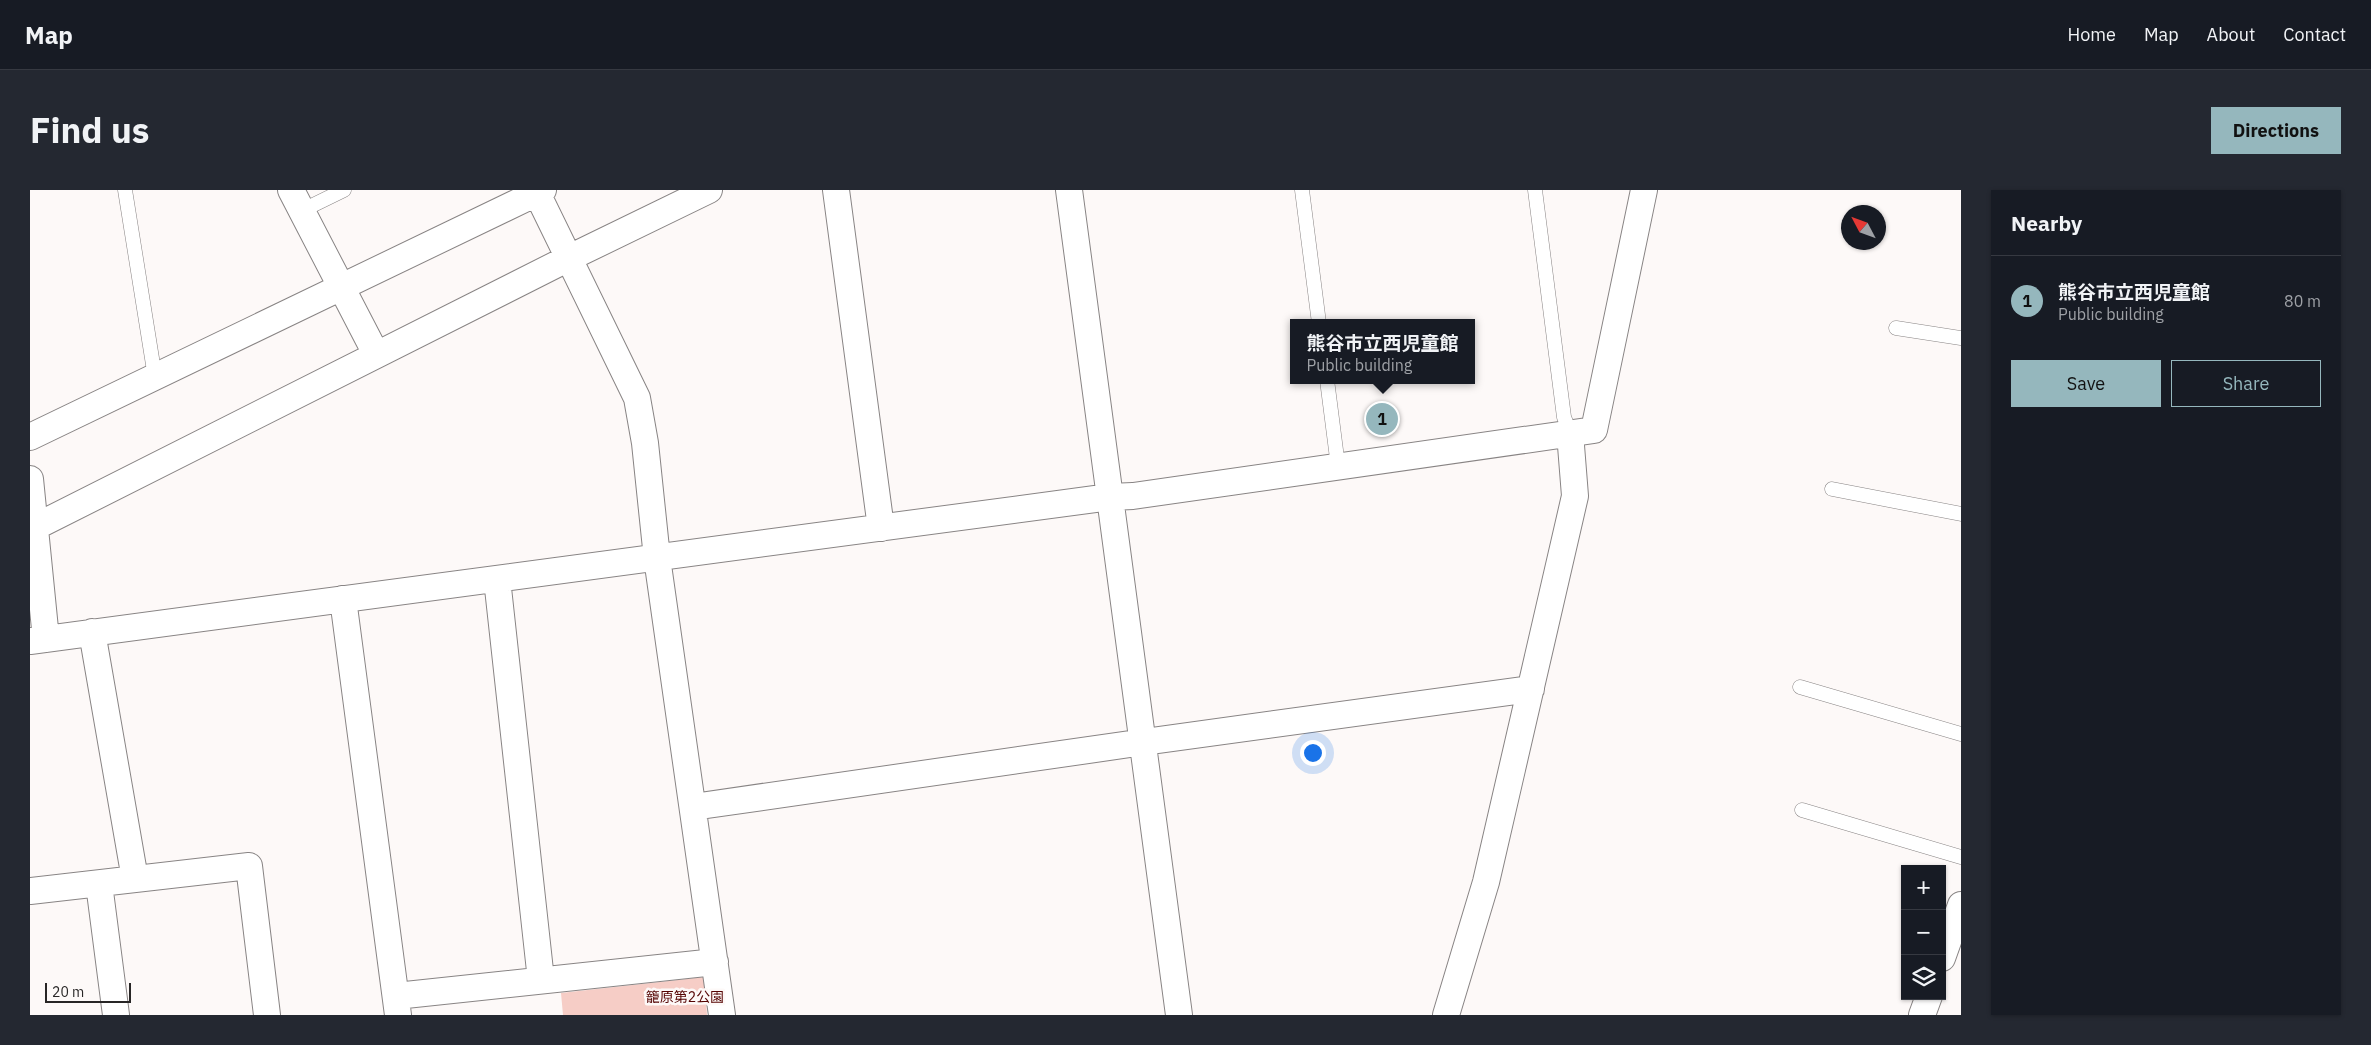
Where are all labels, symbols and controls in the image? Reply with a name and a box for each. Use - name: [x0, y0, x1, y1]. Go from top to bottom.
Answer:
- text: Map: [25, 19, 73, 51]
- text: Home: [2068, 23, 2116, 46]
- text: Map: [2144, 23, 2179, 46]
- text: About: [2207, 23, 2255, 46]
- text: Contact: [2283, 23, 2346, 46]
- text: Find us: [30, 107, 149, 153]
- button: Directions: [2211, 107, 2341, 154]
- north arrow: [1841, 205, 1886, 250]
- text: Nearby: [2011, 209, 2082, 237]
- text: 熊谷市立西児童館: [2058, 280, 2210, 304]
- text: 1: [2022, 291, 2032, 311]
- text: 80 m: [2284, 291, 2321, 311]
- text: Public building: [2058, 304, 2164, 324]
- popup: [1290, 319, 1475, 384]
- text: 熊谷市立西児童館: [1306, 331, 1459, 355]
- text: Public building: [1306, 355, 1412, 375]
- button: Save: [2011, 360, 2161, 407]
- button: Share: [2171, 360, 2321, 407]
- pin: 1: [1366, 400, 1398, 438]
- your location: [1300, 740, 1326, 766]
- map controls: [1901, 865, 1946, 1000]
- button: +: [1901, 865, 1946, 910]
- button: −: [1901, 910, 1946, 955]
- button: layers: [1901, 955, 1946, 1000]
- scale bar: [45, 980, 131, 1003]
- text: 20 m: [52, 983, 84, 1001]
- park label: 籠原第2公園: [646, 988, 724, 1006]

